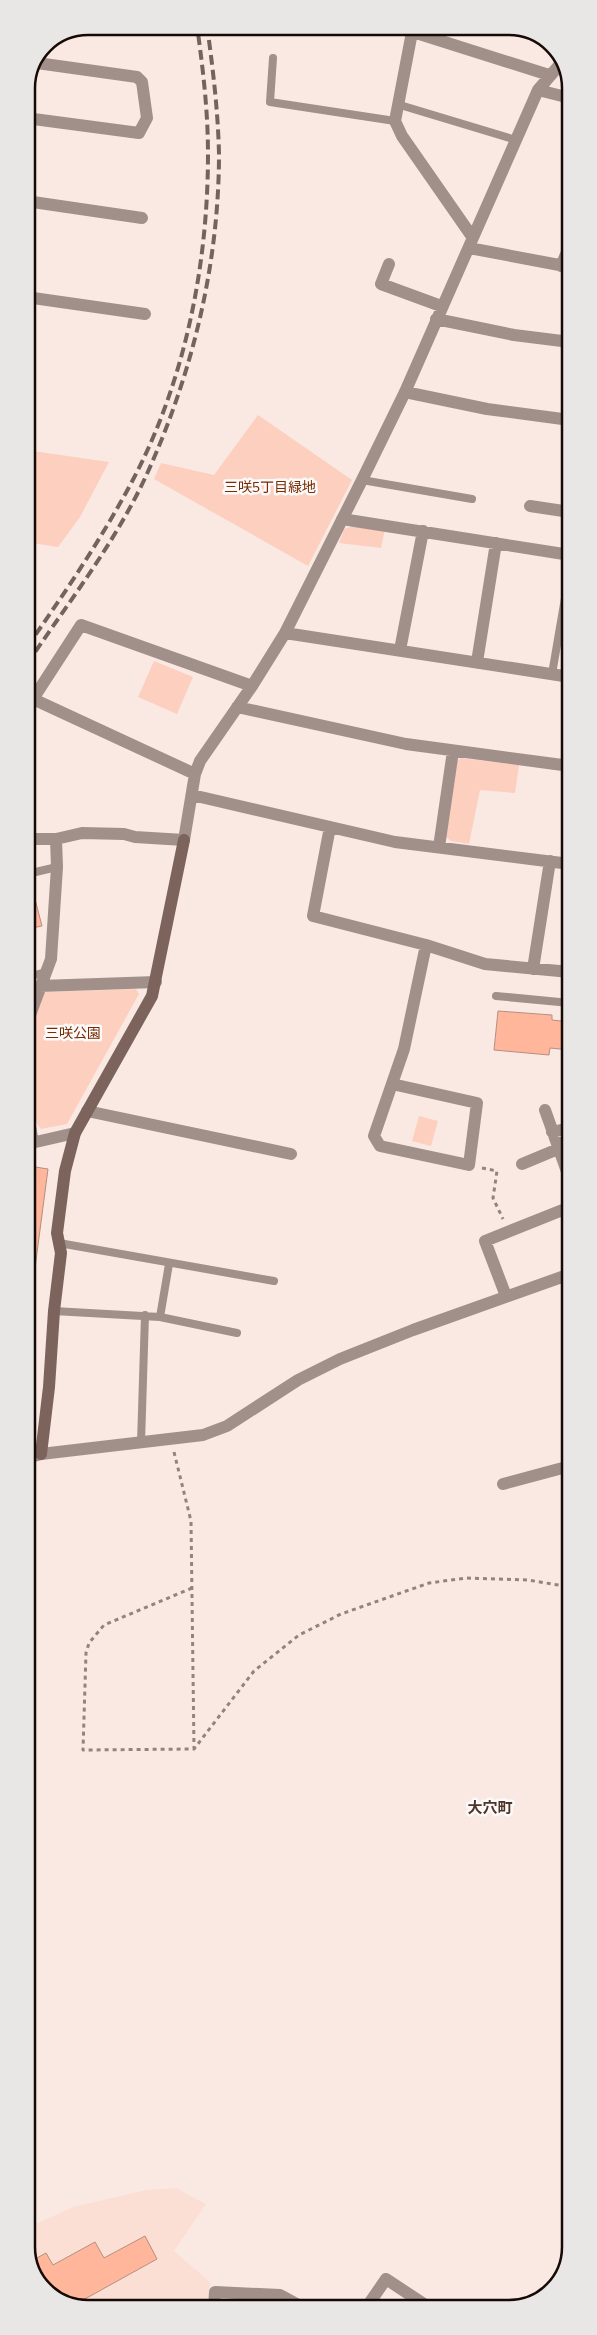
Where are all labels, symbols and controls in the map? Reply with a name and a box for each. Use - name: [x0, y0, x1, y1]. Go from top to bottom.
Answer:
- park label: 三咲5丁目緑地: [224, 478, 316, 495]
- park label: 三咲公園: [45, 1024, 101, 1041]
- district label: 大穴町: [467, 1798, 513, 1816]

